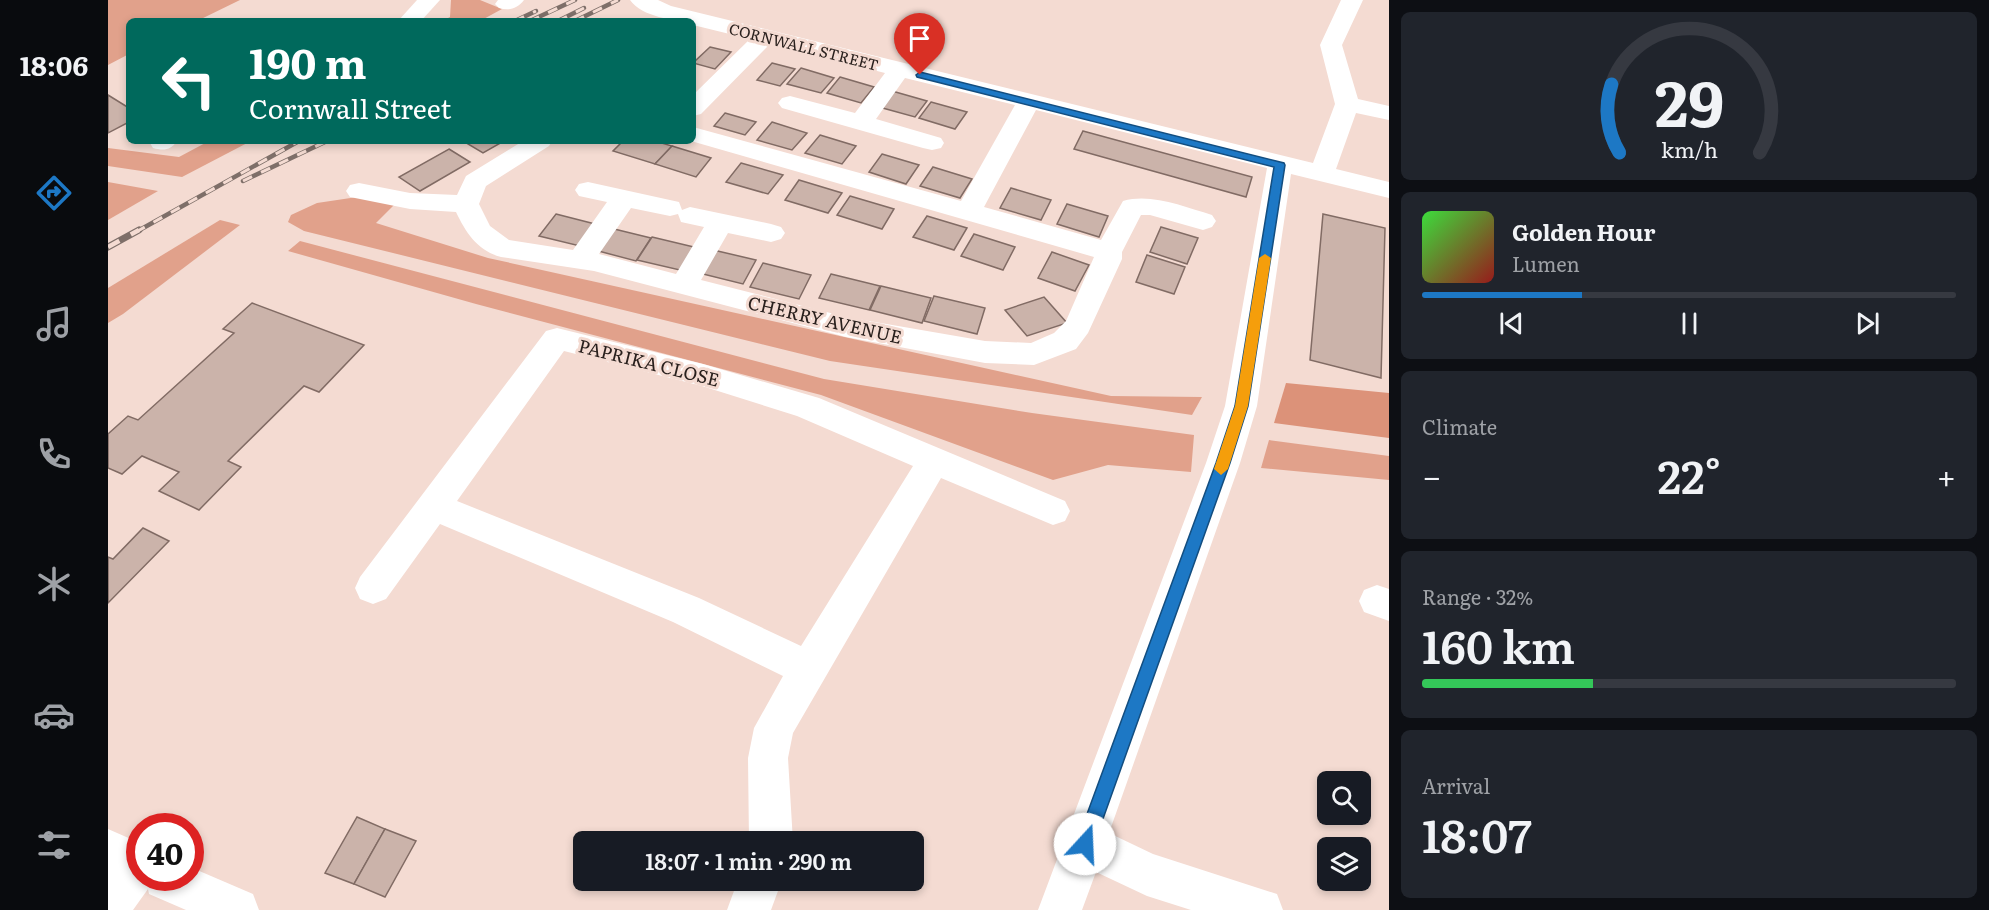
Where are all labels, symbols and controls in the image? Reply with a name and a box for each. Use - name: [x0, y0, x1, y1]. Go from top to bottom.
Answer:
- pin: [894, 13, 945, 75]
- street label: CORNWALL STREET: [727, 16, 881, 76]
- icon: arrive: [903, 22, 936, 55]
- text: 190 m: [249, 30, 367, 92]
- icon: left: [150, 42, 228, 120]
- text: 18:06: [20, 44, 88, 84]
- text: 29: [1654, 54, 1724, 146]
- text: Cornwall Street: [249, 87, 451, 127]
- text: km/h: [1660, 133, 1718, 165]
- icon: directions: [33, 172, 75, 214]
- text: Golden Hour: [1512, 215, 1655, 248]
- text: Lumen: [1512, 248, 1580, 278]
- street label: CHERRY AVENUE: [745, 288, 905, 350]
- icon: music: [33, 303, 75, 345]
- icon: previous: [1495, 307, 1528, 340]
- icon: pause: [1673, 307, 1706, 340]
- icon: next: [1851, 307, 1884, 340]
- street label: PAPRIKA CLOSE: [576, 331, 722, 393]
- text: Climate: [1422, 411, 1497, 441]
- icon: phone: [33, 433, 75, 475]
- text: 22°: [1657, 441, 1721, 508]
- text: −: [1422, 450, 1441, 499]
- text: +: [1937, 450, 1956, 499]
- icon: climate: [33, 563, 75, 605]
- text: Range · 32%: [1422, 581, 1533, 611]
- text: 160 km: [1422, 611, 1575, 678]
- icon: car: [33, 694, 75, 736]
- text: Arrival: [1422, 770, 1490, 800]
- map controls: [1317, 771, 1371, 891]
- button: search: [1317, 771, 1371, 825]
- text: 18:07: [1422, 800, 1532, 867]
- position arrow: [1053, 812, 1117, 876]
- speed limit sign: 40: [126, 813, 204, 891]
- icon: filters: [33, 824, 75, 866]
- button: layers: [1317, 837, 1371, 891]
- text: 18:07 · 1 min · 290 m: [645, 844, 852, 877]

